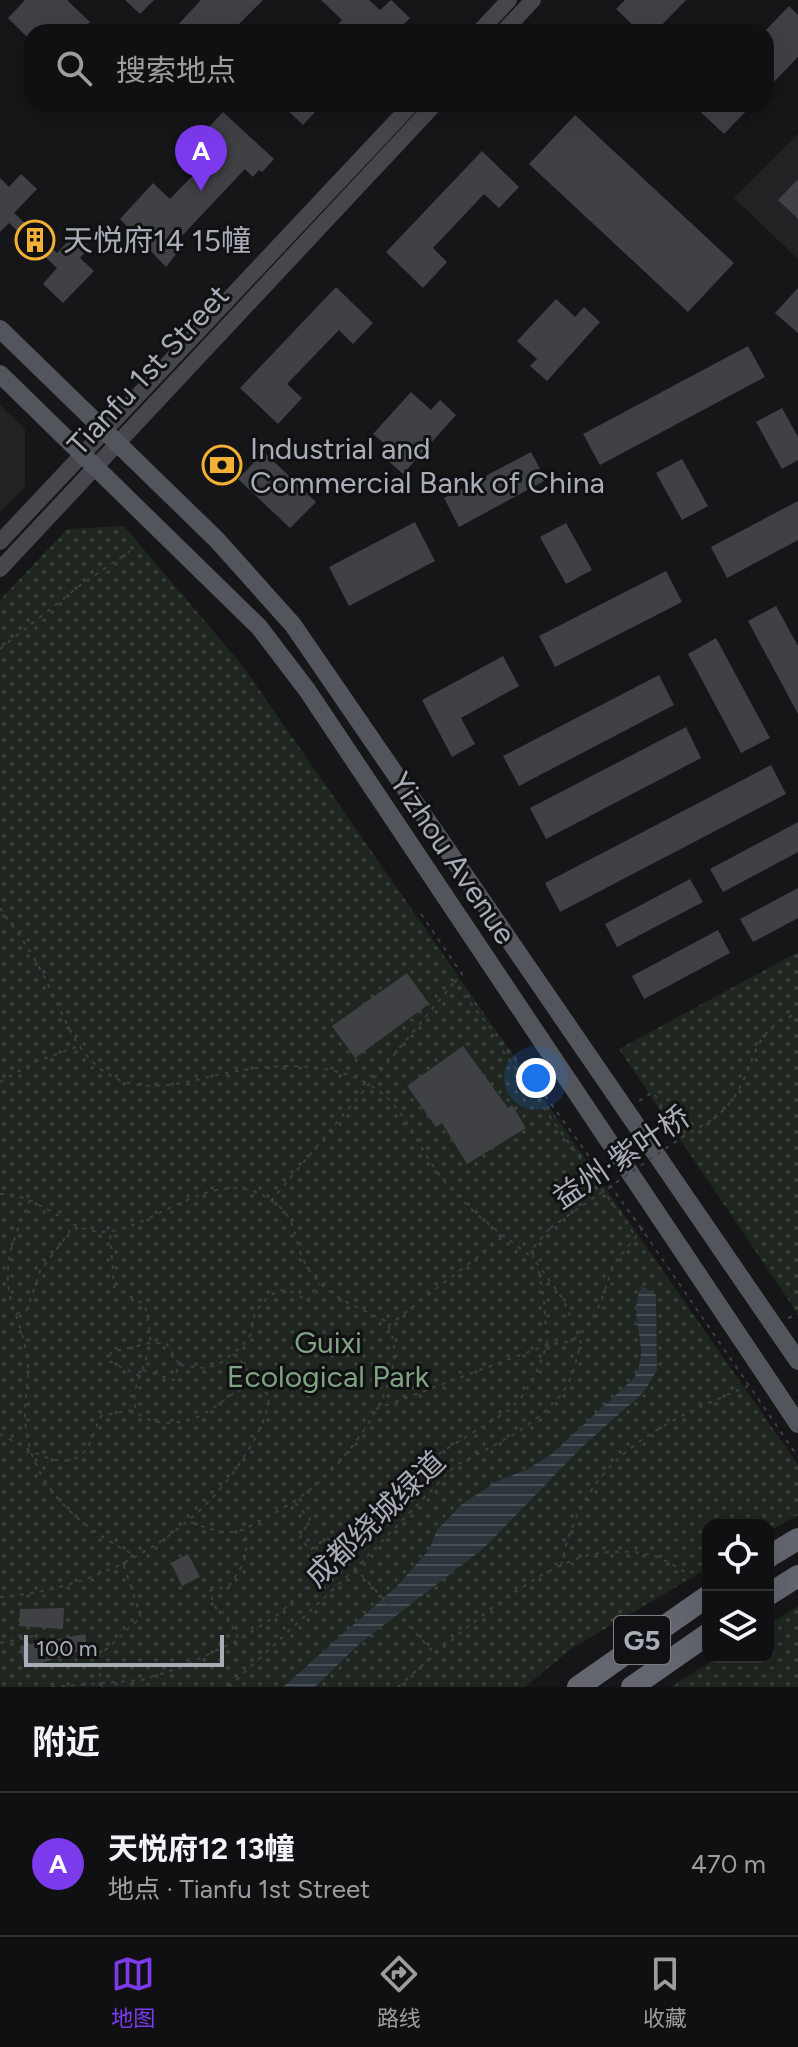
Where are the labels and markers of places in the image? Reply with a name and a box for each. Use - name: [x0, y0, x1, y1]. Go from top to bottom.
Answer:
- pin: A: [175, 125, 227, 191]
- building icon: 天悦府14 15幢: [14, 219, 56, 261]
- place label: 天悦府14 15幢: [63, 222, 251, 259]
- place label: Industrial and Commercial Bank of China: [250, 430, 605, 501]
- bank icon: Industrial and Commercial Bank of China: [201, 444, 243, 486]

